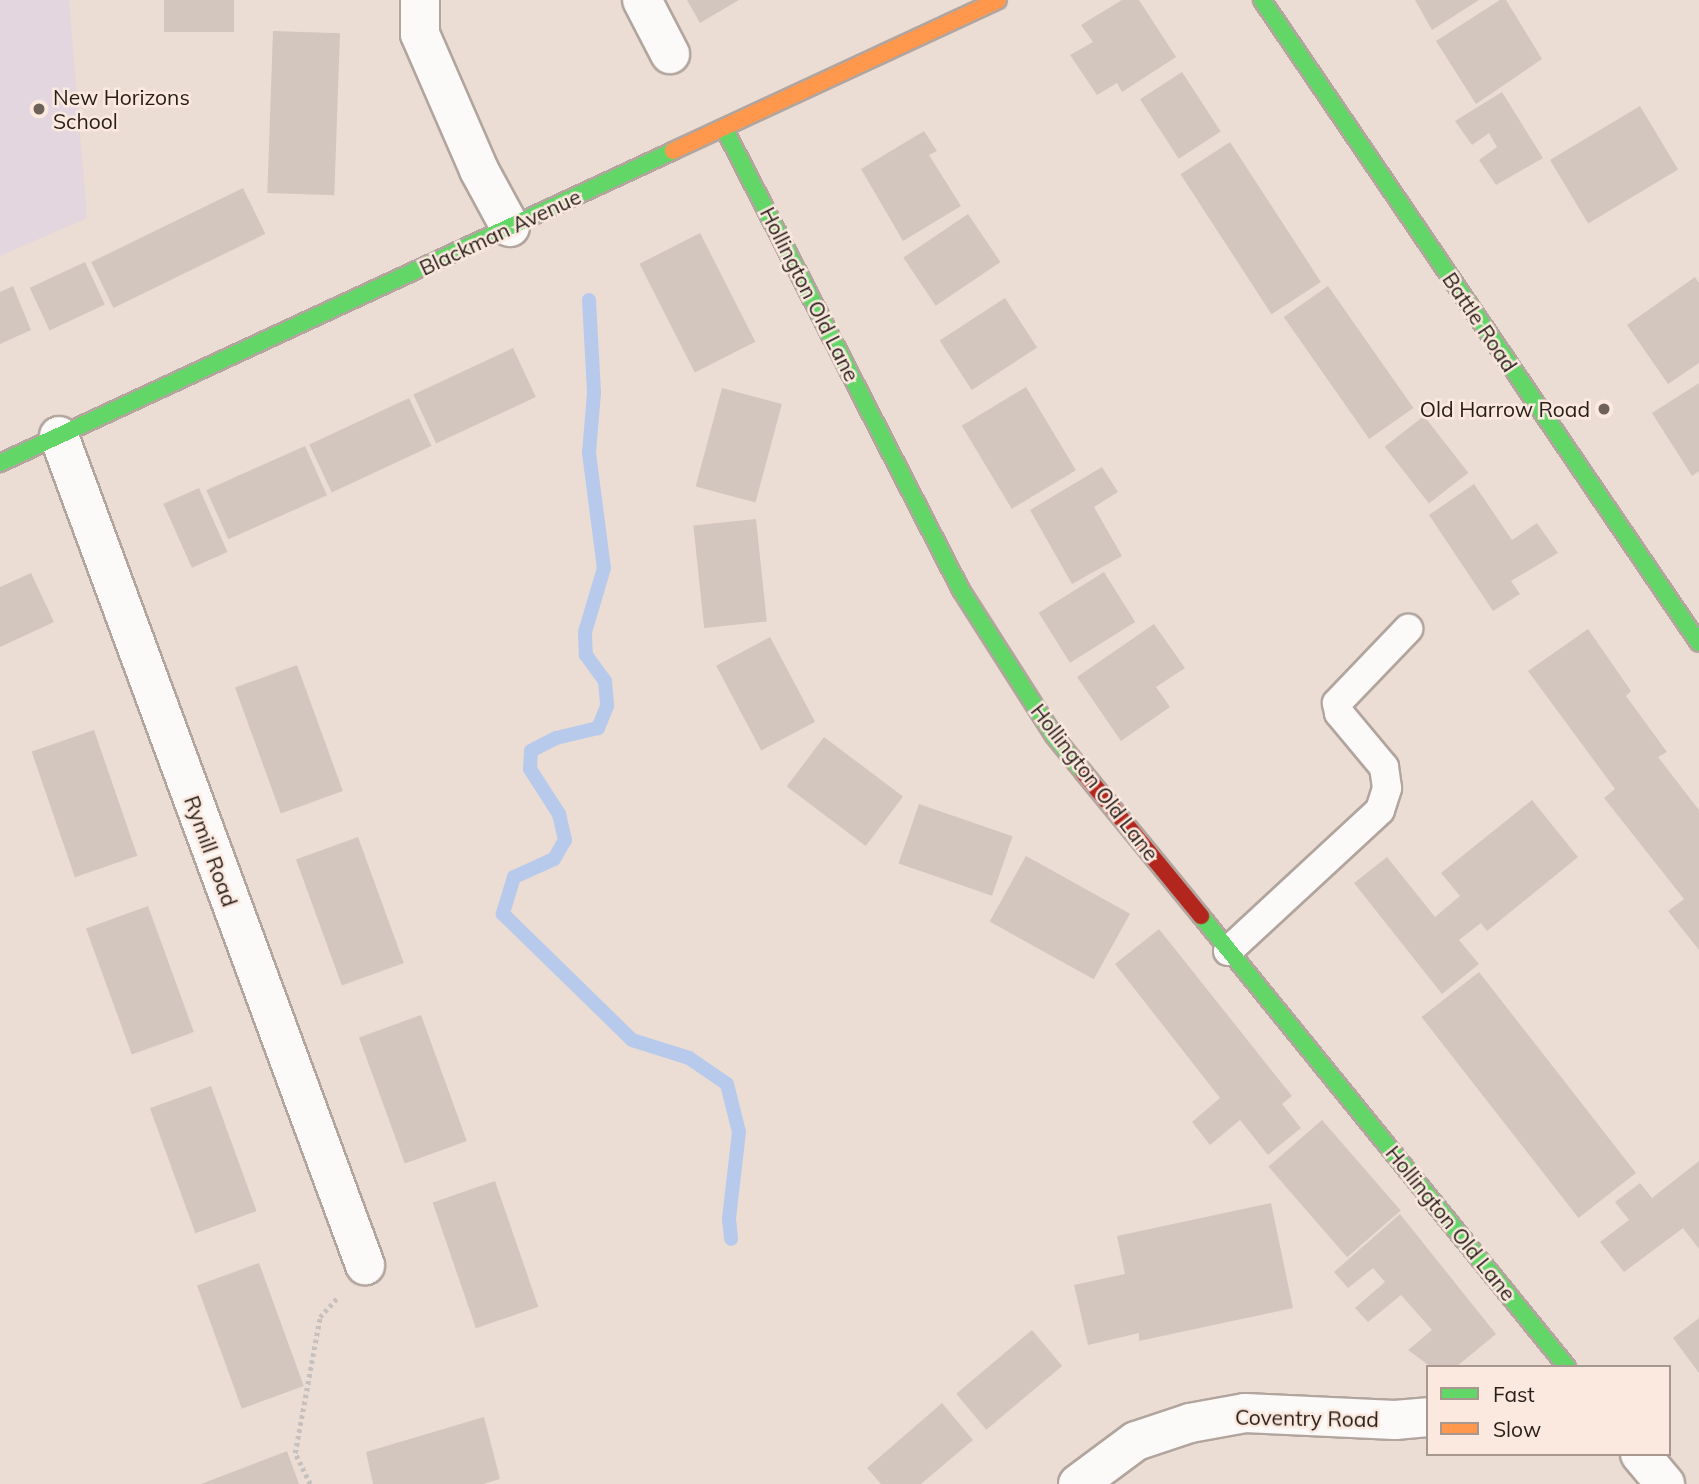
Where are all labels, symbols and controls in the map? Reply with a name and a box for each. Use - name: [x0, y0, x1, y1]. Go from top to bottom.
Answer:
- place label: New Horizons School: [53, 84, 190, 134]
- marker: New Horizons School: [31, 101, 47, 117]
- street label: Blackman Avenue: [415, 184, 585, 280]
- street label: Hollington Old Lane: [755, 203, 865, 385]
- street label: Battle Road: [1437, 267, 1523, 377]
- place label: Old Harrow Road: [1420, 396, 1590, 422]
- marker: Old Harrow Road: [1596, 401, 1612, 417]
- street label: Hollington Old Lane: [1026, 699, 1164, 865]
- street label: Rymill Road: [179, 792, 243, 910]
- street label: Hollington Old Lane: [1381, 1140, 1521, 1306]
- legend: [1426, 1365, 1671, 1456]
- text: Fast: [1493, 1381, 1535, 1407]
- street label: Coventry Road: [1235, 1404, 1379, 1432]
- text: Slow: [1493, 1416, 1541, 1442]

